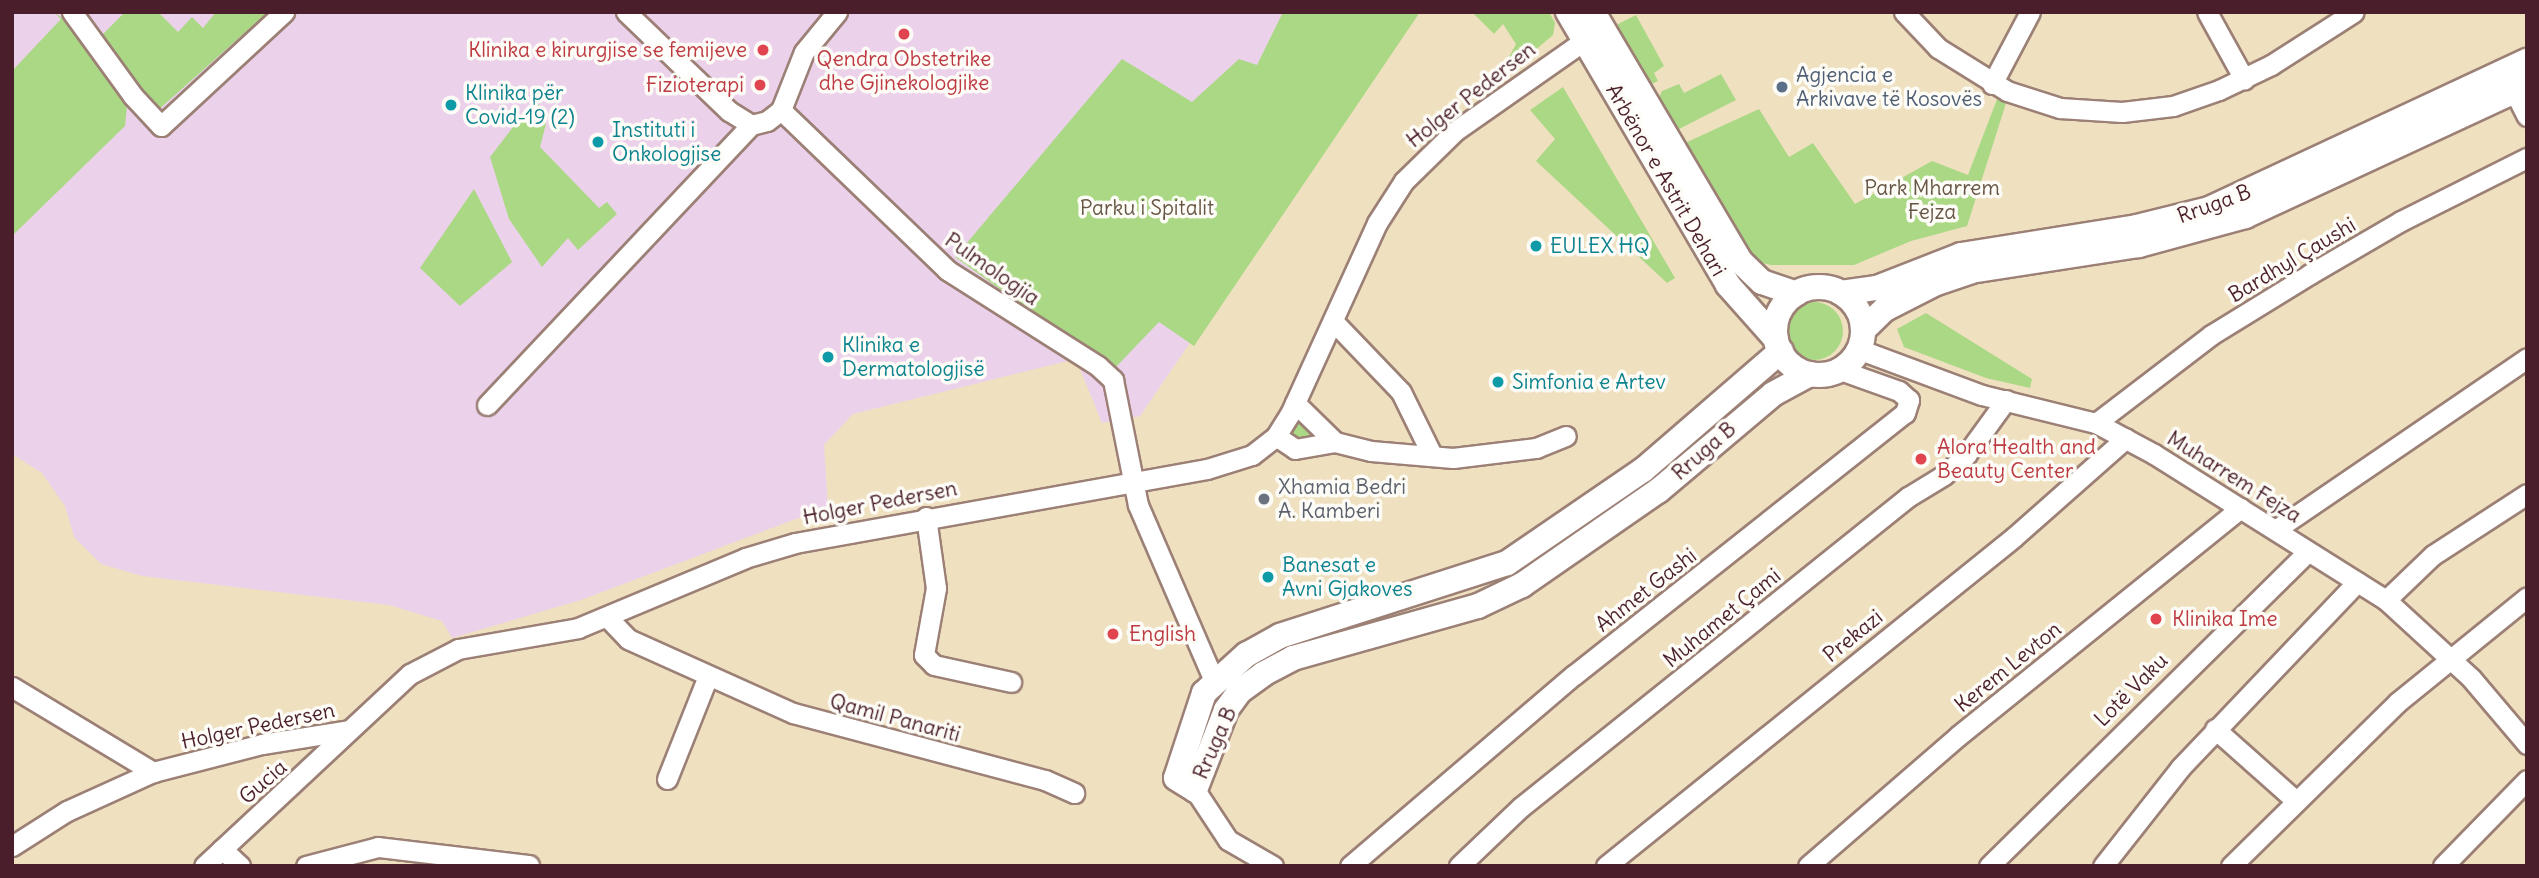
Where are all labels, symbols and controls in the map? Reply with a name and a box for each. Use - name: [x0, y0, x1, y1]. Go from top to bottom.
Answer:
- marker: Qendra Obstetrike dhe Gjinekologjike: [894, 24, 914, 44]
- place label: Klinika e kirurgjise se femijeve: [468, 37, 747, 63]
- street label: Holger Pedersen: [1402, 37, 1540, 153]
- marker: Klinika e kirurgjise se femijeve: [753, 40, 773, 60]
- place label: Qendra Obstetrike dhe Gjinekologjike: [817, 46, 991, 96]
- place label: Agjencia e Arkivave të Kosovës: [1796, 62, 1982, 112]
- place label: Fizioterapi: [646, 72, 744, 98]
- marker: Fizioterapi: [750, 75, 770, 95]
- street label: Arbënor e Astrit Dehari: [1601, 79, 1731, 281]
- marker: Agjencia e Arkivave të Kosovës: [1774, 79, 1790, 95]
- place label: Klinika për Covid-19 (2): [465, 80, 575, 130]
- marker: Klinika për Covid-19 (2): [443, 97, 459, 113]
- place label: Instituti i Onkologjise: [612, 117, 721, 167]
- marker: Instituti i Onkologjise: [590, 134, 606, 150]
- park label: Park Mharrem Fejza: [1864, 175, 2000, 225]
- street label: Rruga B: [2174, 179, 2254, 229]
- park label: Parku i Spitalit: [1080, 195, 1214, 221]
- street label: Bardhyl Çaushi: [2224, 212, 2360, 308]
- street label: Pulmologjia: [940, 227, 1044, 311]
- place label: EULEX HQ: [1550, 233, 1649, 259]
- marker: EULEX HQ: [1528, 238, 1544, 254]
- place label: Klinika e Dermatologjisë: [842, 332, 985, 382]
- marker: Klinika e Dermatologjisë: [820, 349, 836, 365]
- place label: Simfonia e Artev: [1512, 369, 1666, 395]
- marker: Simfonia e Artev: [1490, 374, 1506, 390]
- street label: Rruga B: [1667, 416, 1741, 486]
- street label: Muharrem Fejza: [2162, 426, 2306, 528]
- place label: Alora Health and Beauty Center: [1937, 434, 2096, 484]
- marker: Alora Health and Beauty Center: [1911, 449, 1931, 469]
- place label: Xhamia Bedri A. Kamberi: [1278, 474, 1406, 524]
- street label: Holger Pedersen: [801, 476, 959, 530]
- marker: Xhamia Bedri A. Kamberi: [1256, 491, 1272, 507]
- street label: Ahmet Gashi: [1591, 543, 1701, 637]
- place label: Banesat e Avni Gjakoves: [1282, 552, 1413, 602]
- street label: Muhamet Çami: [1658, 563, 1786, 673]
- marker: Banesat e Avni Gjakoves: [1260, 569, 1276, 585]
- street label: Prekazi: [1818, 604, 1888, 668]
- place label: Klinika Ime: [2172, 606, 2278, 632]
- marker: Klinika Ime: [2146, 609, 2166, 629]
- street label: Kerem Levton: [1950, 616, 2066, 718]
- place label: English: [1129, 621, 1196, 647]
- marker: English: [1103, 624, 1123, 644]
- street label: Lotë Vaku: [2089, 648, 2173, 732]
- street label: Qamil Panariti: [827, 688, 963, 748]
- street label: Holger Pedersen: [179, 697, 337, 755]
- street label: Rruga B: [1188, 703, 1242, 783]
- street label: Gucia: [234, 755, 292, 809]

